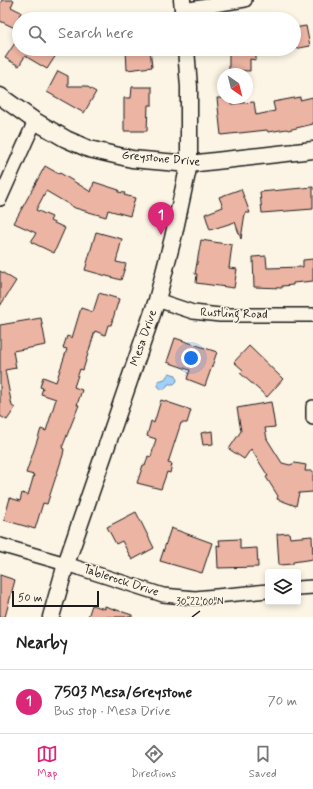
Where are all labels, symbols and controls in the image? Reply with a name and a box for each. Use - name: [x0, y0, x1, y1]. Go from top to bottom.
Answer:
- search box: [12, 12, 301, 56]
- icon: search: [26, 23, 48, 45]
- text: Search here: [58, 24, 134, 44]
- north arrow: [217, 68, 253, 104]
- street label: Greystone Drive: [121, 148, 201, 170]
- pin: 1: [148, 202, 174, 235]
- street label: Rustling Road: [200, 305, 268, 324]
- street label: Mesa Drive: [127, 307, 161, 368]
- your location: [181, 348, 201, 368]
- street label: Tablerock Drive: [81, 561, 161, 601]
- map controls: [265, 569, 301, 605]
- button: layers: [265, 569, 301, 605]
- scale bar: [12, 589, 99, 608]
- text: 50 m: [18, 591, 43, 605]
- text: 30°22'00"N: [176, 595, 224, 609]
- text: Nearby: [16, 632, 68, 654]
- text: 7503 Mesa/Greystone: [54, 683, 192, 703]
- text: 1: [26, 693, 32, 710]
- text: 70 m: [268, 693, 297, 710]
- text: Bus stop · Mesa Drive: [54, 703, 171, 720]
- tab: Map: [36, 743, 58, 781]
- tab: Directions: [131, 743, 176, 781]
- tab: Saved: [249, 743, 277, 781]

